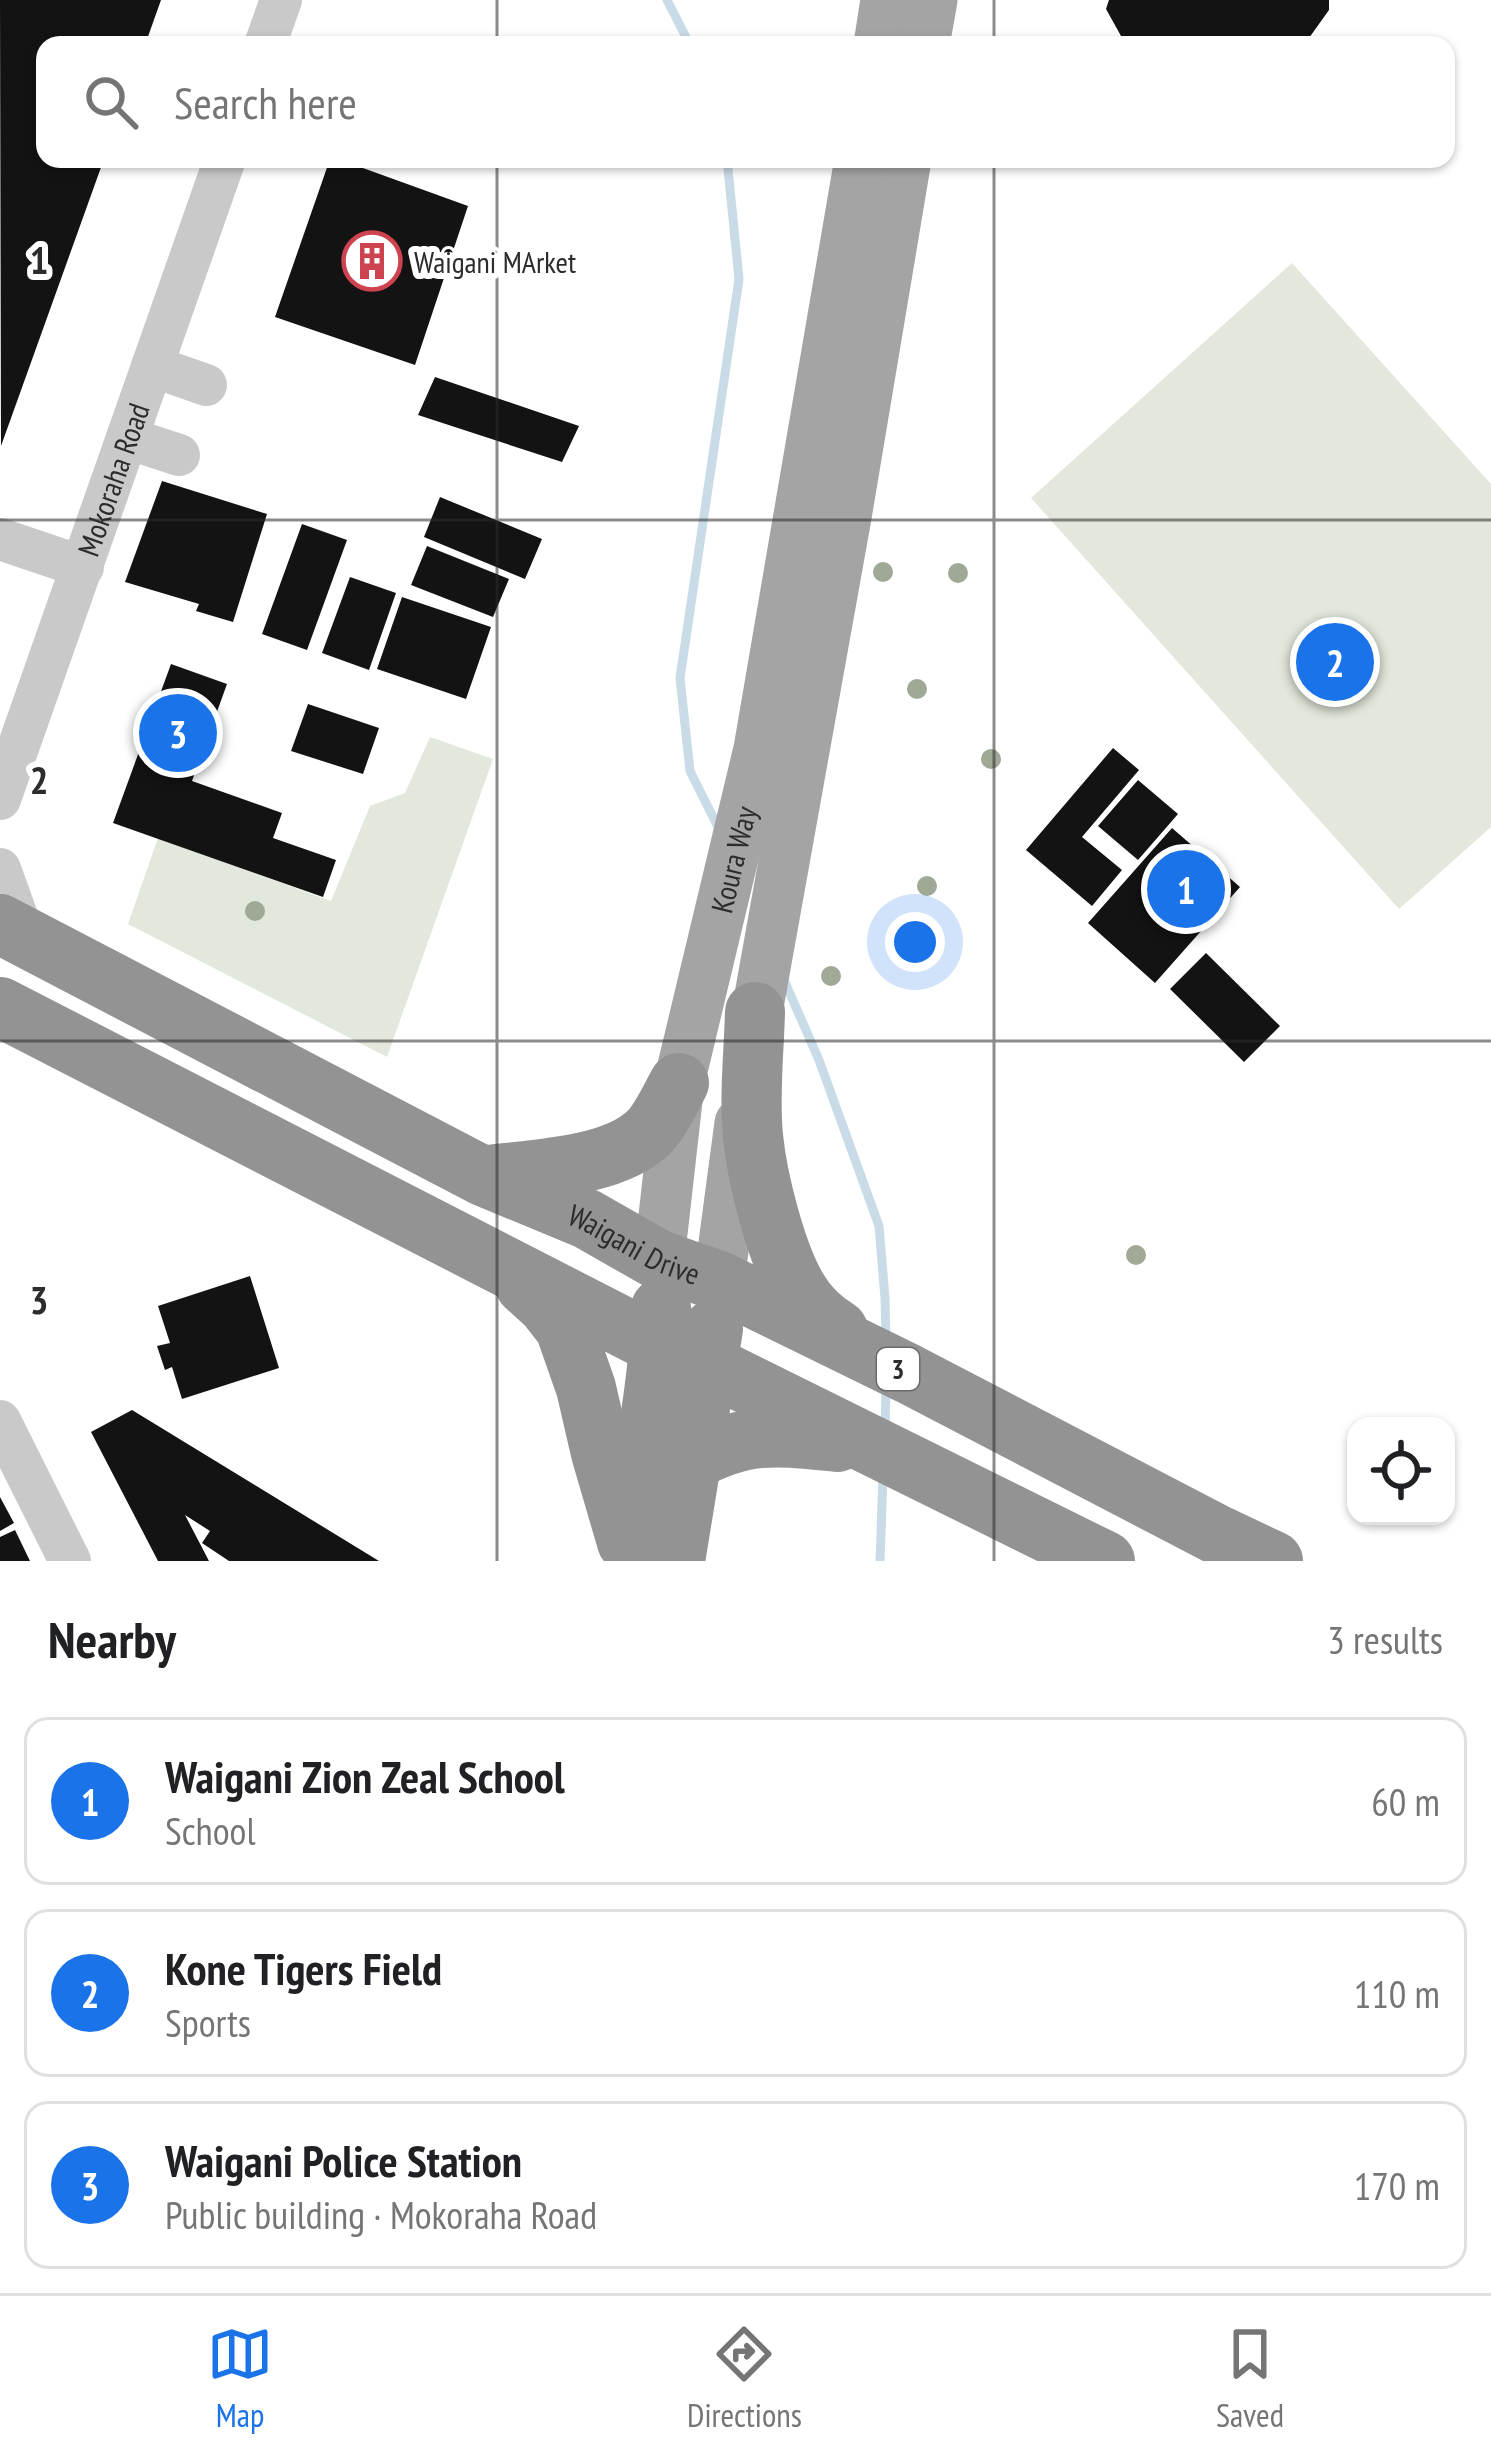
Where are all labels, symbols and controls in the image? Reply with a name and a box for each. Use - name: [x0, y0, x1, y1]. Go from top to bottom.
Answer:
- search box: [36, 36, 1455, 168]
- icon: search: [78, 69, 144, 135]
- text: Search here: [174, 73, 357, 131]
- building icon: Waigani MArket: [341, 230, 403, 292]
- text: 1: [30, 234, 48, 285]
- place label: Waigani MArket: [414, 242, 577, 281]
- street label: Mokoraha Road: [68, 398, 157, 561]
- pin: 2: [1296, 617, 1374, 707]
- pin: 3: [139, 688, 217, 778]
- text: 2: [30, 754, 48, 805]
- street label: Koura Way: [701, 802, 764, 917]
- pin: 1: [1147, 844, 1225, 934]
- your location: [885, 912, 945, 972]
- street label: Waigani Drive: [563, 1194, 705, 1292]
- text: 3: [30, 1274, 48, 1325]
- road number: 3: [877, 1348, 919, 1390]
- map controls: [1347, 1417, 1455, 1525]
- button: locate: [1347, 1417, 1455, 1525]
- text: Nearby: [48, 1606, 176, 1672]
- text: 3 results: [1327, 1614, 1443, 1665]
- text: Waigani Zion Zeal School: [165, 1747, 565, 1805]
- text: 1: [81, 1776, 99, 1827]
- text: 60 m: [1371, 1776, 1440, 1827]
- text: School: [165, 1805, 256, 1856]
- text: Kone Tigers Field: [165, 1939, 442, 1997]
- text: 2: [81, 1968, 99, 2019]
- text: 110 m: [1354, 1968, 1440, 2019]
- text: Sports: [165, 1997, 251, 2048]
- text: Waigani Police Station: [165, 2131, 522, 2189]
- text: 3: [81, 2160, 99, 2211]
- text: 170 m: [1354, 2160, 1440, 2211]
- text: Public building · Mokoraha Road: [165, 2189, 597, 2240]
- tab: Map: [207, 2321, 273, 2436]
- tab: Directions: [687, 2321, 802, 2436]
- tab: Saved: [1216, 2321, 1284, 2436]

